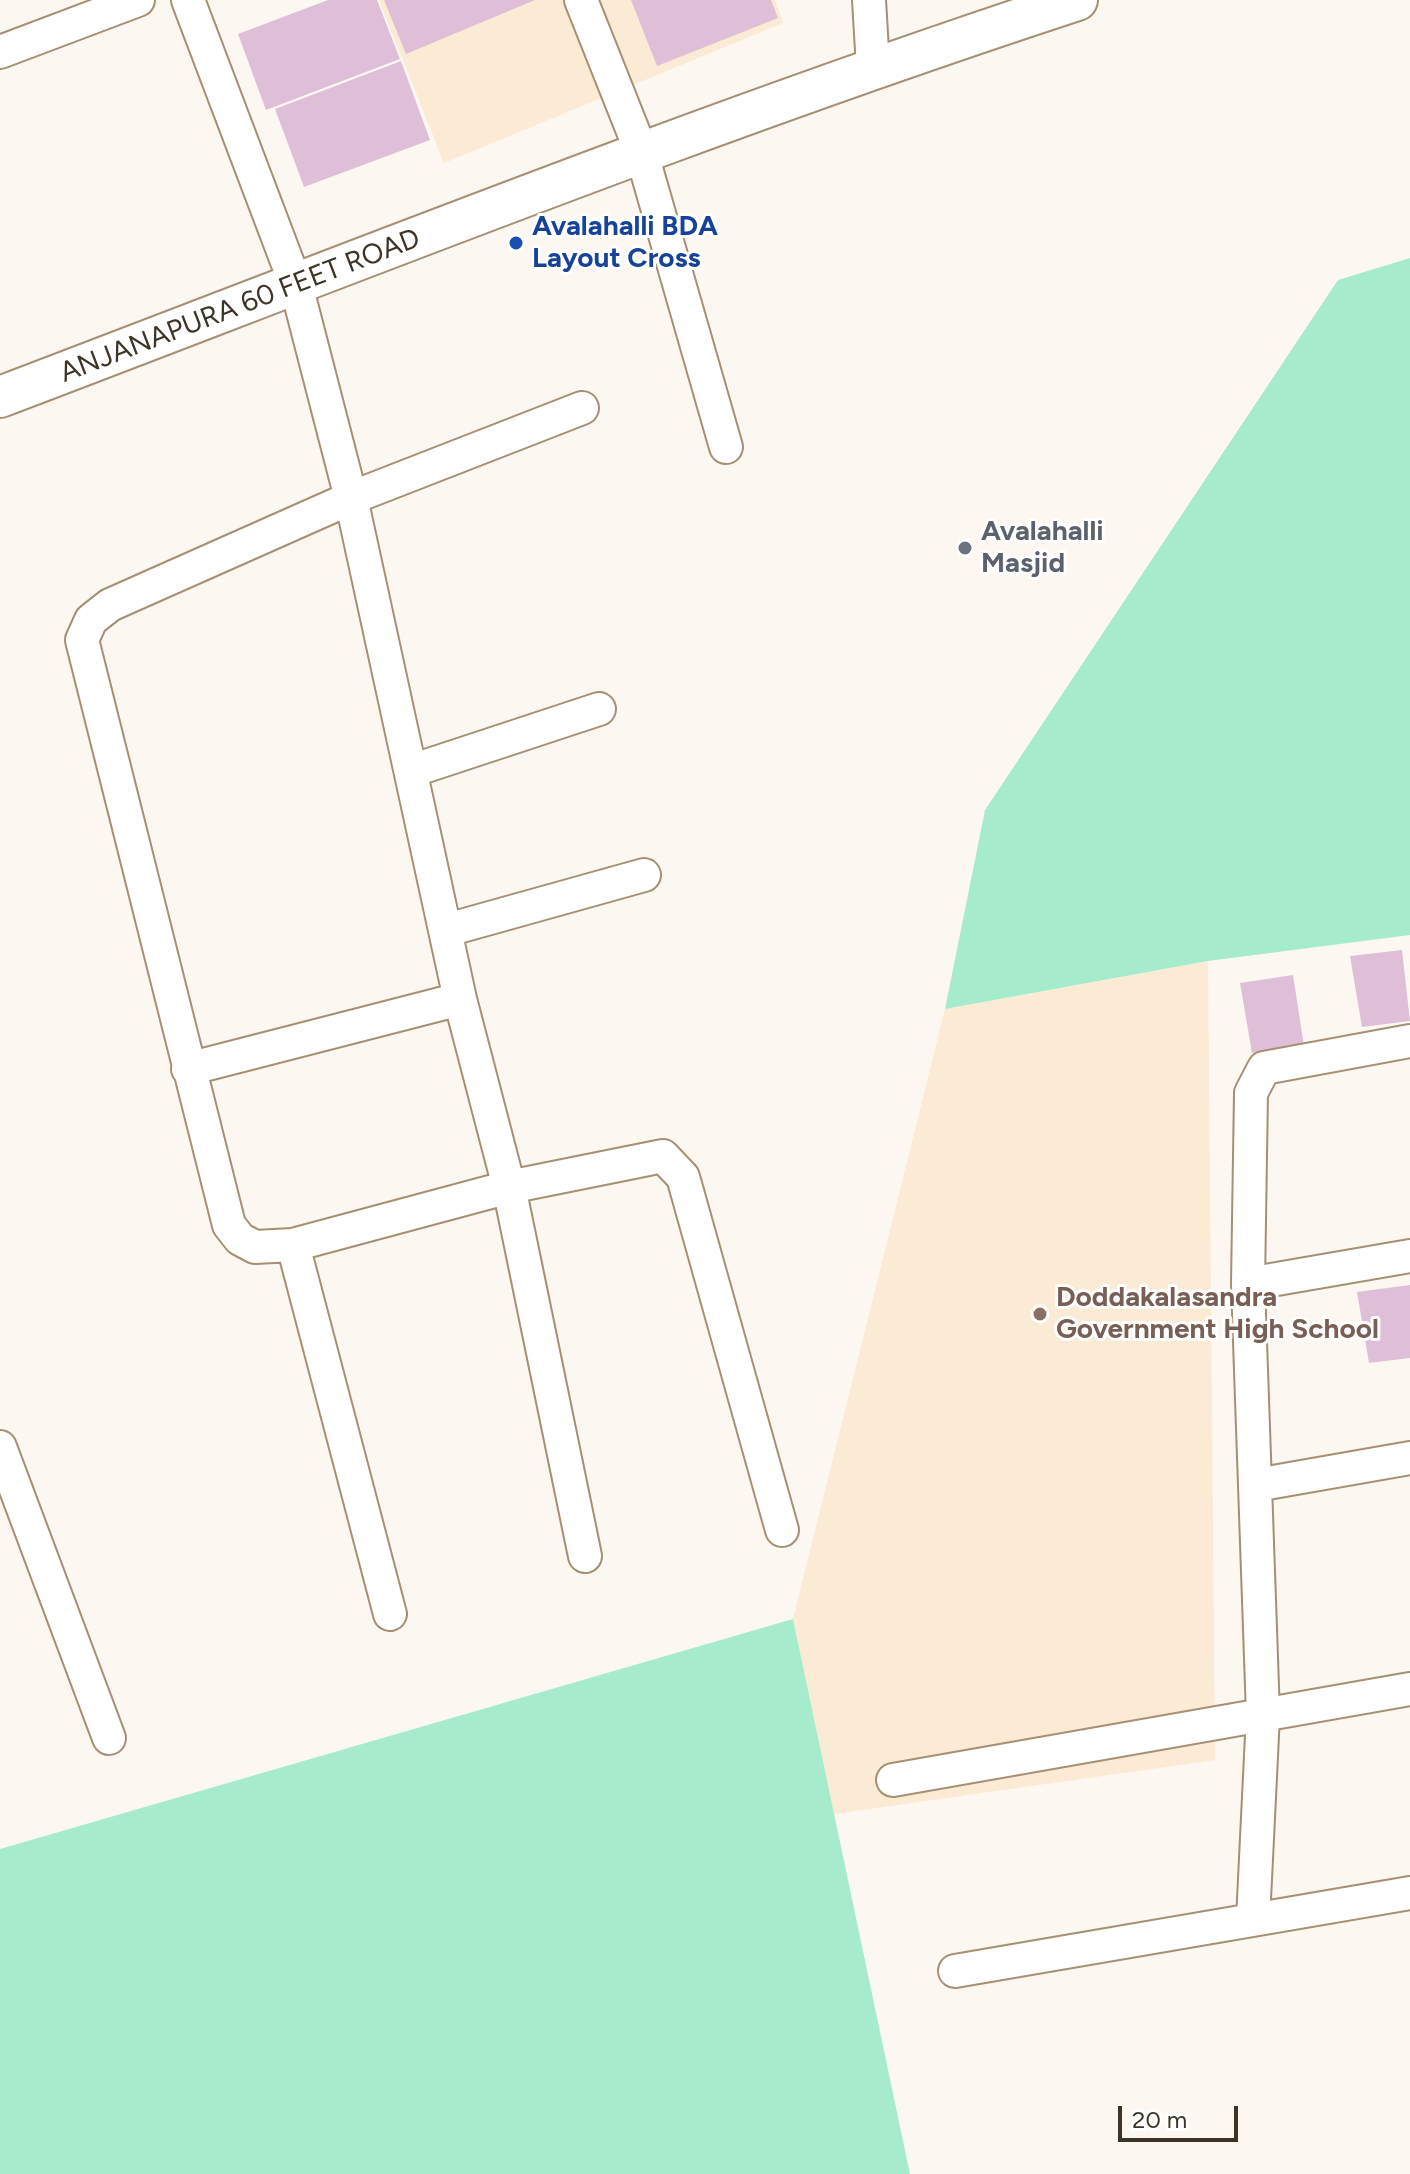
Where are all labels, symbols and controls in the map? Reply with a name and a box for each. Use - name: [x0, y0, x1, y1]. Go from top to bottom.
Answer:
- place label: Avalahalli BDA Layout Cross: [532, 210, 718, 276]
- street label: ANJANAPURA 60 FEET ROAD: [55, 222, 425, 390]
- marker: Avalahalli BDA Layout Cross: [507, 234, 525, 252]
- place label: Avalahalli Masjid: [981, 515, 1104, 581]
- marker: Avalahalli Masjid: [956, 539, 974, 557]
- place label: Doddakalasandra Government High School: [1056, 1281, 1379, 1347]
- marker: Doddakalasandra Government High School: [1031, 1305, 1049, 1323]
- scale bar: [1122, 2090, 1242, 2140]
- text: 20 m: [1132, 2105, 1187, 2134]

